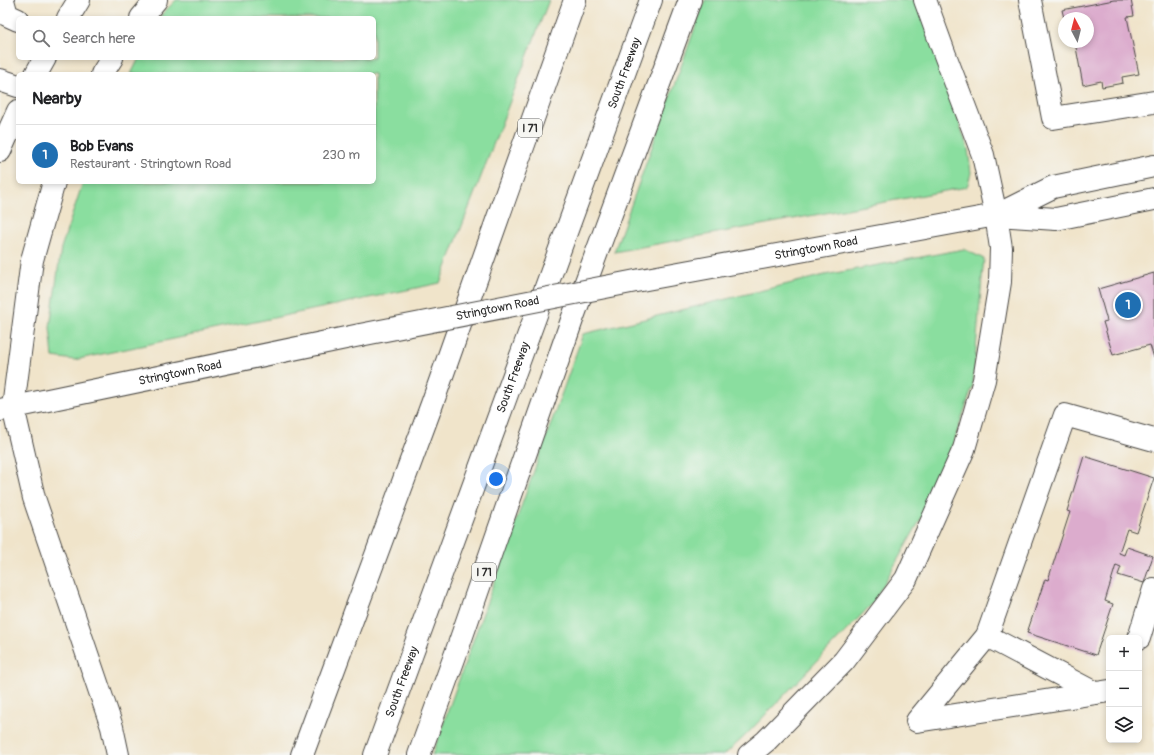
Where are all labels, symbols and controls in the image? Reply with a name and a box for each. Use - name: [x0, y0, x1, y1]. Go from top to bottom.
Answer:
- north arrow: [1058, 12, 1094, 48]
- search box: [16, 16, 376, 60]
- icon: search: [30, 27, 52, 49]
- text: Search here: [62, 29, 135, 48]
- street label: South Freeway: [604, 36, 644, 111]
- text: Nearby: [32, 88, 81, 109]
- road number: I 71: [518, 119, 542, 137]
- text: Bob Evans: [70, 137, 133, 156]
- text: 1: [42, 147, 48, 163]
- text: 230 m: [323, 147, 360, 163]
- text: Restaurant · Stringtown Road: [70, 156, 231, 172]
- street label: Stringtown Road: [773, 233, 859, 263]
- pin: 1: [1115, 290, 1141, 320]
- street label: Stringtown Road: [454, 293, 540, 324]
- street label: South Freeway: [493, 340, 533, 415]
- street label: Stringtown Road: [137, 356, 223, 388]
- your location: [486, 469, 506, 489]
- road number: I 71: [472, 563, 496, 581]
- map controls: [1106, 635, 1142, 743]
- button: +: [1106, 635, 1142, 671]
- street label: South Freeway: [382, 644, 422, 719]
- button: −: [1106, 671, 1142, 707]
- button: layers: [1106, 707, 1142, 743]

